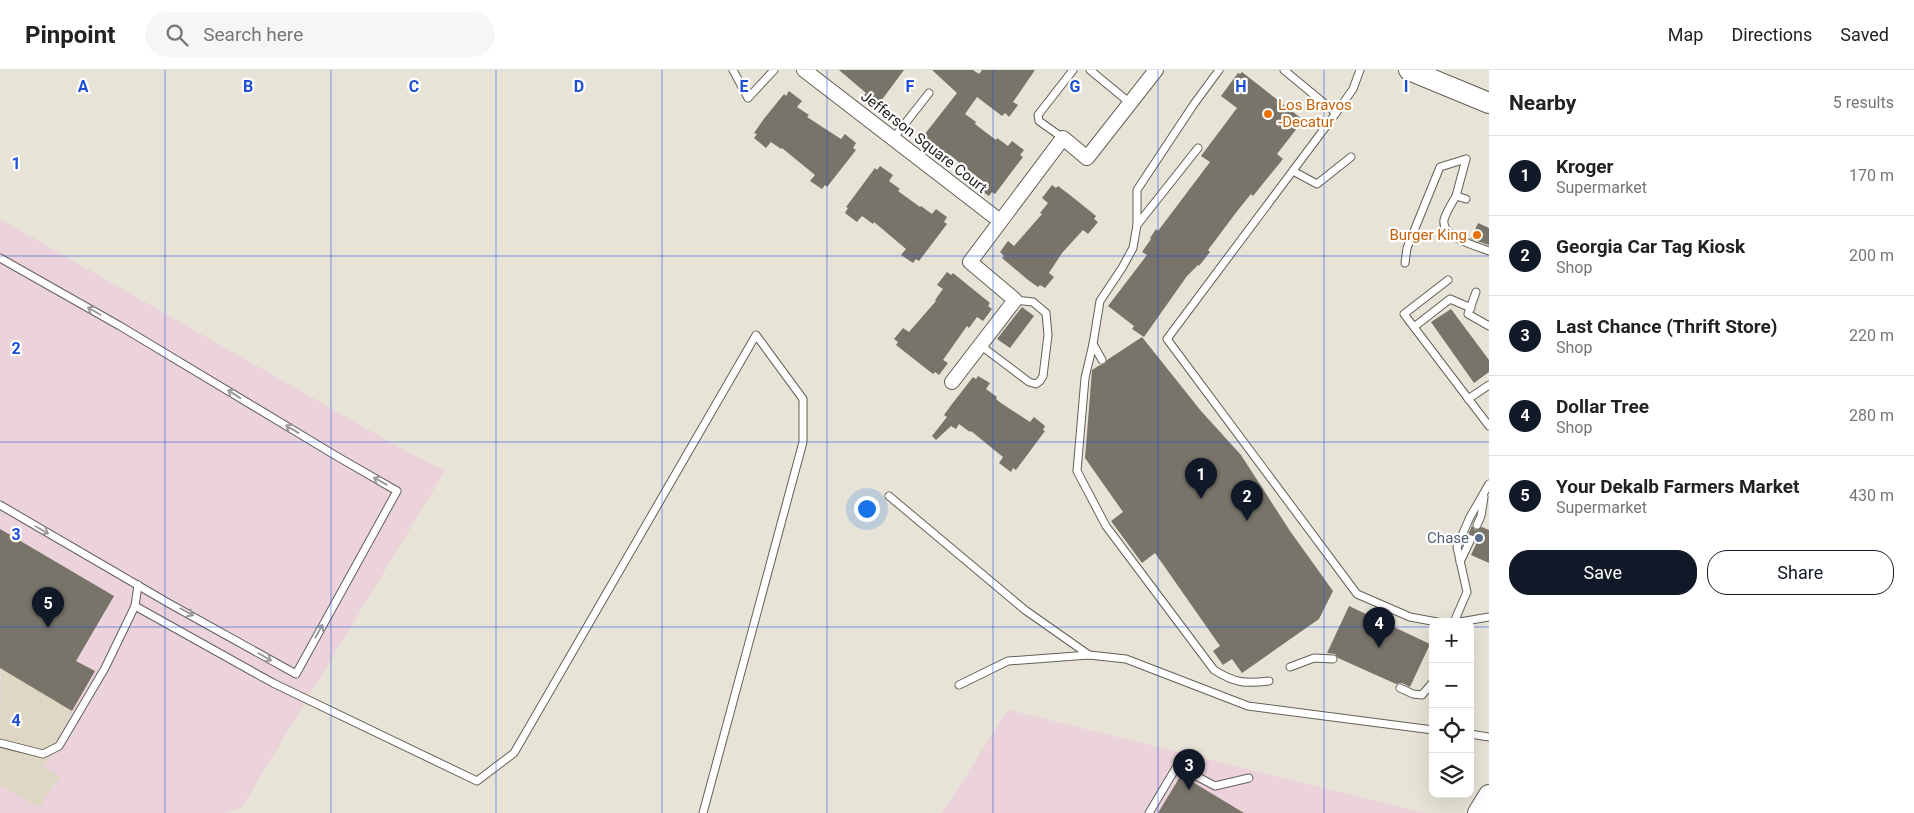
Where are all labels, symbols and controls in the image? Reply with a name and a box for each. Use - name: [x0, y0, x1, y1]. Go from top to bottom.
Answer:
- search box: [145, 12, 495, 57]
- text: Pinpoint: [25, 21, 115, 49]
- icon: search: [163, 21, 191, 49]
- text: Search here: [203, 23, 303, 46]
- text: Map: [1668, 24, 1703, 45]
- text: Directions: [1731, 24, 1812, 45]
- text: Saved: [1840, 24, 1889, 45]
- text: A: [78, 77, 89, 96]
- text: B: [243, 77, 253, 96]
- text: C: [409, 77, 419, 96]
- text: D: [574, 77, 584, 96]
- text: E: [740, 77, 749, 96]
- text: F: [906, 77, 915, 96]
- text: G: [1070, 77, 1081, 96]
- text: H: [1235, 77, 1247, 96]
- text: I: [1404, 77, 1408, 96]
- street label: Jefferson Square Court: [857, 87, 991, 197]
- text: Nearby: [1509, 91, 1576, 115]
- text: 5 results: [1833, 93, 1894, 112]
- place label: Los Bravos -Decatur: [1278, 96, 1352, 131]
- marker: Los Bravos -Decatur: [1262, 108, 1274, 120]
- text: 1: [11, 154, 21, 173]
- text: Kroger: [1556, 155, 1614, 178]
- text: 1: [1520, 166, 1530, 185]
- text: 170 m: [1849, 166, 1894, 185]
- text: Supermarket: [1556, 178, 1647, 197]
- place label: Burger King: [1389, 226, 1467, 244]
- marker: Burger King: [1471, 229, 1483, 241]
- text: Georgia Car Tag Kiosk: [1556, 235, 1745, 258]
- text: 2: [1520, 246, 1530, 265]
- text: 200 m: [1849, 246, 1894, 265]
- text: Shop: [1556, 258, 1592, 277]
- one-way arrow: [88, 306, 102, 316]
- text: Last Chance (Thrift Store): [1556, 315, 1777, 338]
- text: 3: [1520, 326, 1530, 345]
- text: 220 m: [1849, 326, 1894, 345]
- text: Shop: [1556, 338, 1592, 357]
- text: 2: [11, 339, 21, 358]
- one-way arrow: [227, 389, 241, 399]
- text: Dollar Tree: [1556, 395, 1649, 418]
- text: 4: [1520, 406, 1530, 425]
- text: 280 m: [1849, 406, 1894, 425]
- text: Shop: [1556, 418, 1592, 437]
- one-way arrow: [285, 424, 299, 434]
- pin: 1: [1185, 458, 1217, 499]
- text: Your Dekalb Farmers Market: [1556, 475, 1799, 498]
- one-way arrow: [372, 476, 387, 486]
- pin: 2: [1231, 480, 1263, 521]
- text: 5: [1520, 486, 1530, 505]
- text: 430 m: [1849, 486, 1894, 505]
- your location: [854, 496, 880, 522]
- text: Supermarket: [1556, 498, 1647, 517]
- text: 3: [11, 525, 21, 544]
- one-way arrow: [34, 525, 48, 535]
- place label: Chase: [1427, 529, 1469, 547]
- marker: Chase: [1473, 532, 1485, 544]
- button: Save: [1509, 550, 1697, 595]
- button: Share: [1707, 550, 1894, 595]
- pin: 5: [32, 587, 64, 628]
- pin: 4: [1363, 607, 1395, 648]
- one-way arrow: [179, 608, 194, 617]
- map controls: [1429, 618, 1474, 798]
- button: +: [1429, 618, 1474, 663]
- one-way arrow: [315, 625, 325, 639]
- one-way arrow: [257, 652, 271, 662]
- button: −: [1429, 663, 1474, 708]
- button: locate: [1429, 708, 1474, 753]
- text: 4: [11, 711, 21, 730]
- pin: 3: [1173, 749, 1205, 790]
- button: layers: [1429, 753, 1474, 798]

